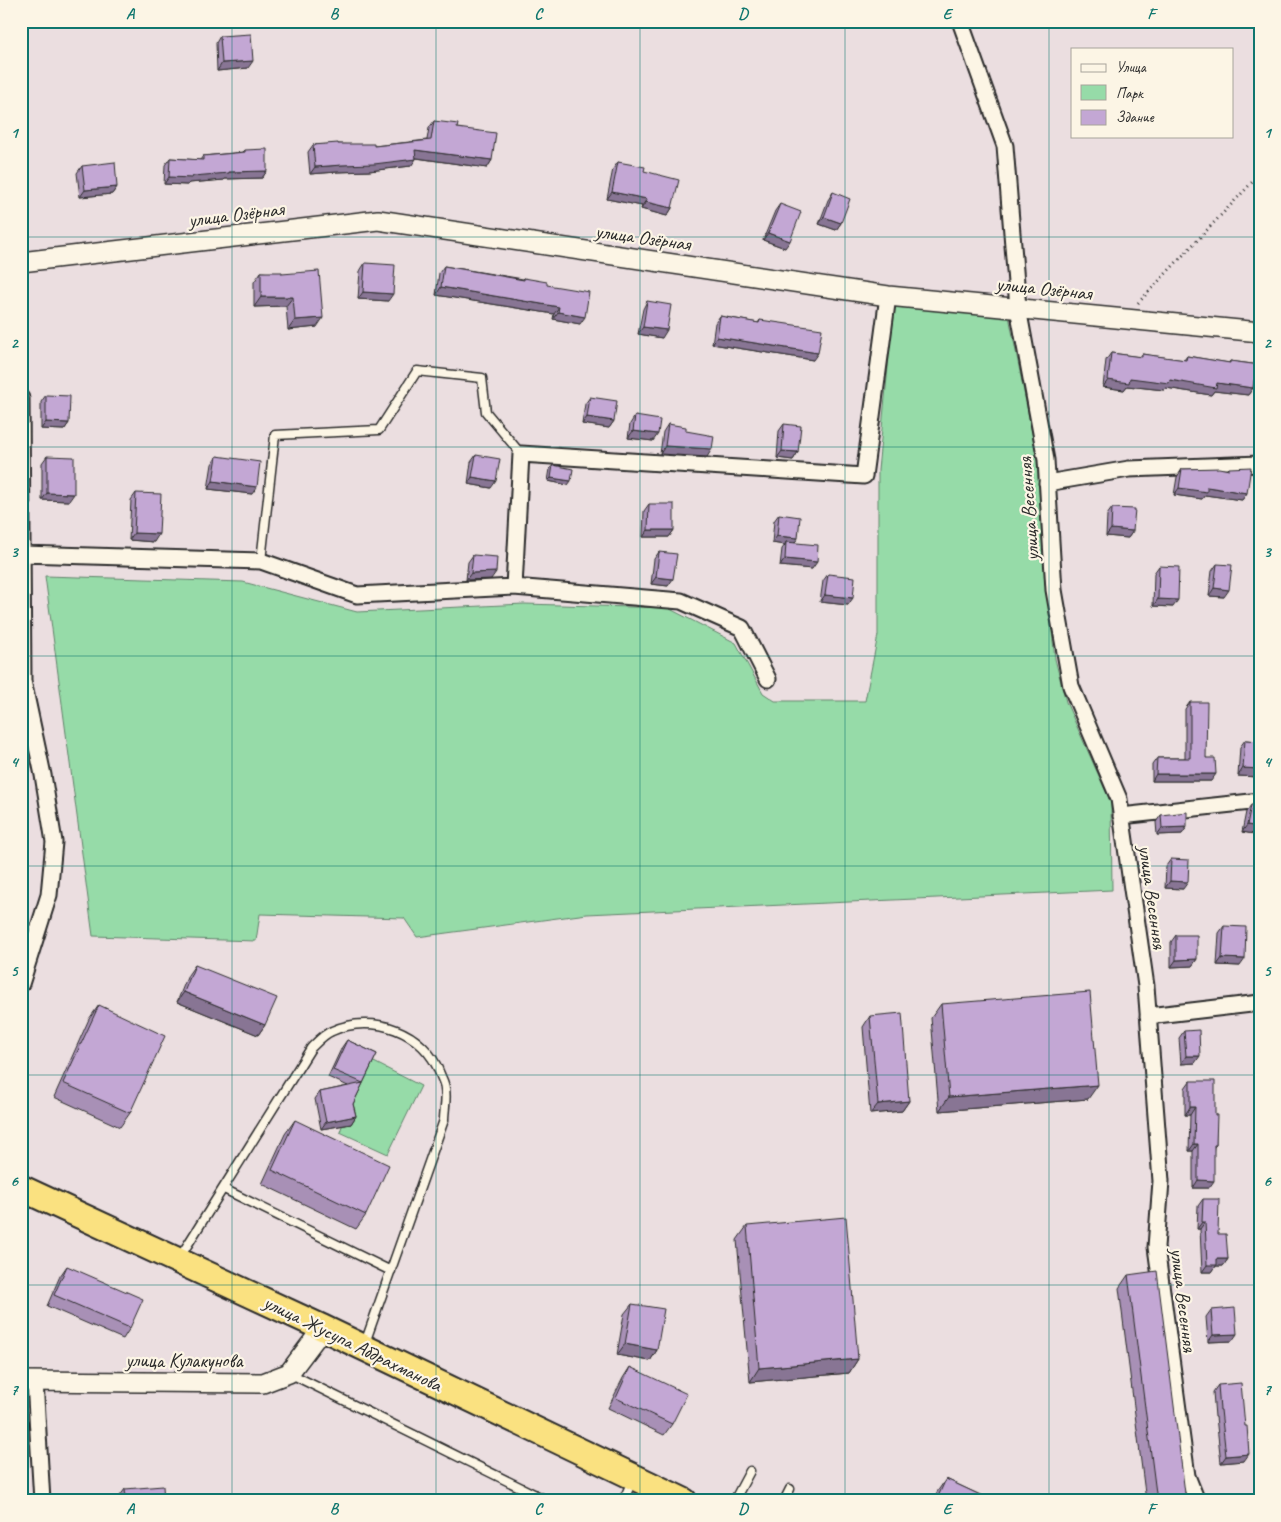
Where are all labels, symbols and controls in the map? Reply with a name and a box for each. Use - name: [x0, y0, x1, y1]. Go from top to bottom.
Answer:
- text: A: [126, 4, 136, 24]
- text: B: [330, 4, 340, 24]
- text: C: [534, 4, 544, 24]
- text: D: [738, 4, 749, 24]
- text: E: [943, 4, 954, 24]
- text: F: [1147, 4, 1158, 24]
- legend: [1071, 48, 1234, 138]
- text: Улица: [1116, 58, 1147, 77]
- text: Парк: [1116, 84, 1144, 103]
- text: Здание: [1116, 108, 1155, 127]
- text: 1: [10, 123, 19, 143]
- text: 1: [1263, 123, 1272, 143]
- street label: улица Озёрная: [186, 196, 287, 233]
- street label: улица Озёрная: [593, 218, 694, 257]
- street label: улица Озёрная: [994, 271, 1095, 306]
- text: 2: [10, 333, 19, 353]
- text: 2: [1263, 333, 1272, 353]
- street label: улица Весенняя: [1012, 455, 1045, 563]
- text: 3: [10, 542, 19, 562]
- text: 3: [1263, 542, 1272, 562]
- text: 4: [10, 752, 19, 772]
- text: 4: [1263, 752, 1272, 772]
- street label: улица Весенняя: [1133, 843, 1172, 951]
- text: 5: [11, 961, 20, 981]
- text: 5: [1264, 961, 1273, 981]
- text: 6: [10, 1171, 19, 1191]
- text: 6: [1263, 1171, 1272, 1191]
- street label: улица Весенняя: [1165, 1246, 1202, 1354]
- street label: улица Жусупа Абдрахманова: [259, 1289, 447, 1398]
- street label: улица Кулакунова: [124, 1348, 245, 1373]
- text: 7: [10, 1380, 19, 1400]
- text: 7: [1263, 1380, 1272, 1400]
- text: A: [126, 1499, 136, 1519]
- text: B: [330, 1499, 340, 1519]
- text: C: [534, 1499, 544, 1519]
- text: D: [738, 1499, 749, 1519]
- text: E: [943, 1499, 954, 1519]
- text: F: [1147, 1499, 1158, 1519]

